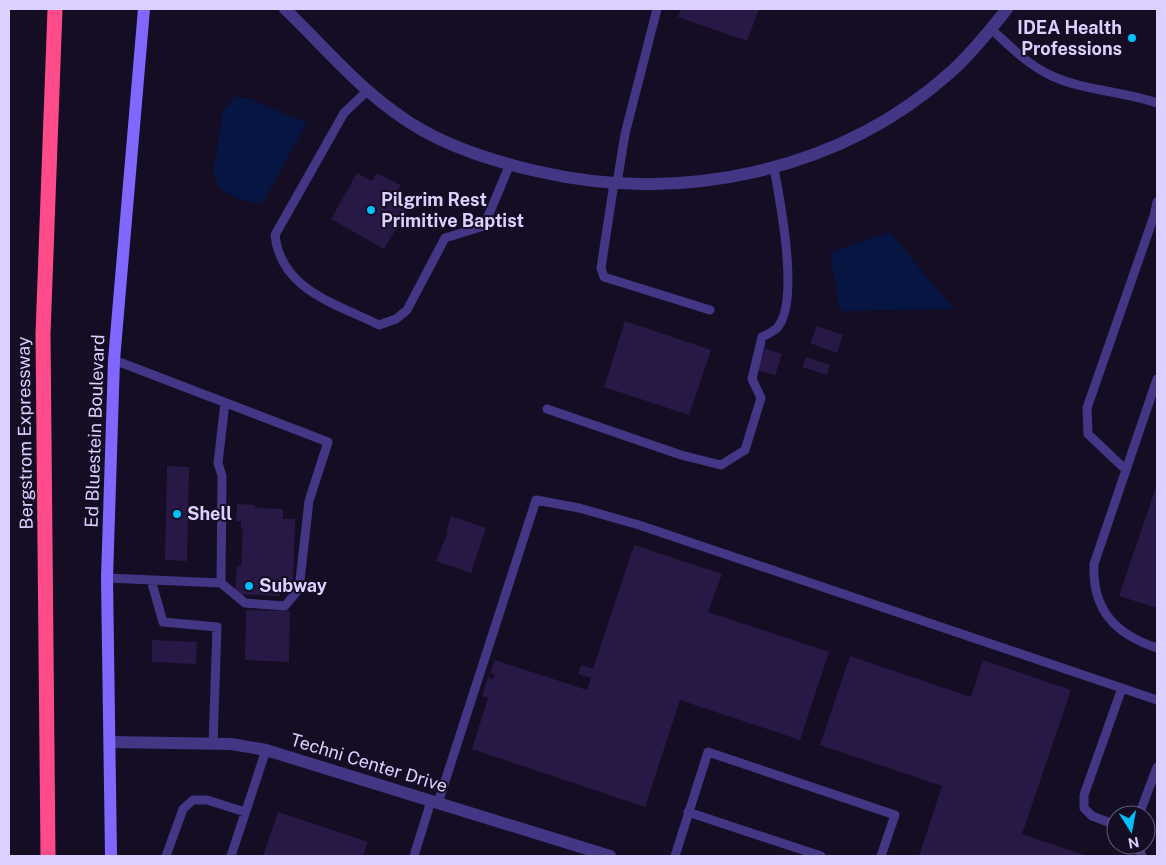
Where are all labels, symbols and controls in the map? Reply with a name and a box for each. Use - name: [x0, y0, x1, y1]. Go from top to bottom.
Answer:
- place label: IDEA Health Professions: [1017, 17, 1122, 59]
- marker: IDEA Health Professions: [1126, 32, 1138, 44]
- place label: Pilgrim Rest Primitive Baptist: [381, 189, 524, 231]
- marker: Pilgrim Rest Primitive Baptist: [365, 204, 377, 216]
- street label: Ed Bluestein Boulevard: [81, 334, 108, 528]
- street label: Bergstrom Expressway: [12, 336, 37, 530]
- place label: Shell: [187, 503, 232, 524]
- marker: Shell: [171, 508, 183, 520]
- place label: Subway: [259, 575, 327, 596]
- marker: Subway: [243, 580, 255, 592]
- street label: Techni Center Drive: [288, 729, 450, 796]
- north arrow: [1106, 805, 1156, 855]
- text: N: [1127, 834, 1140, 852]

